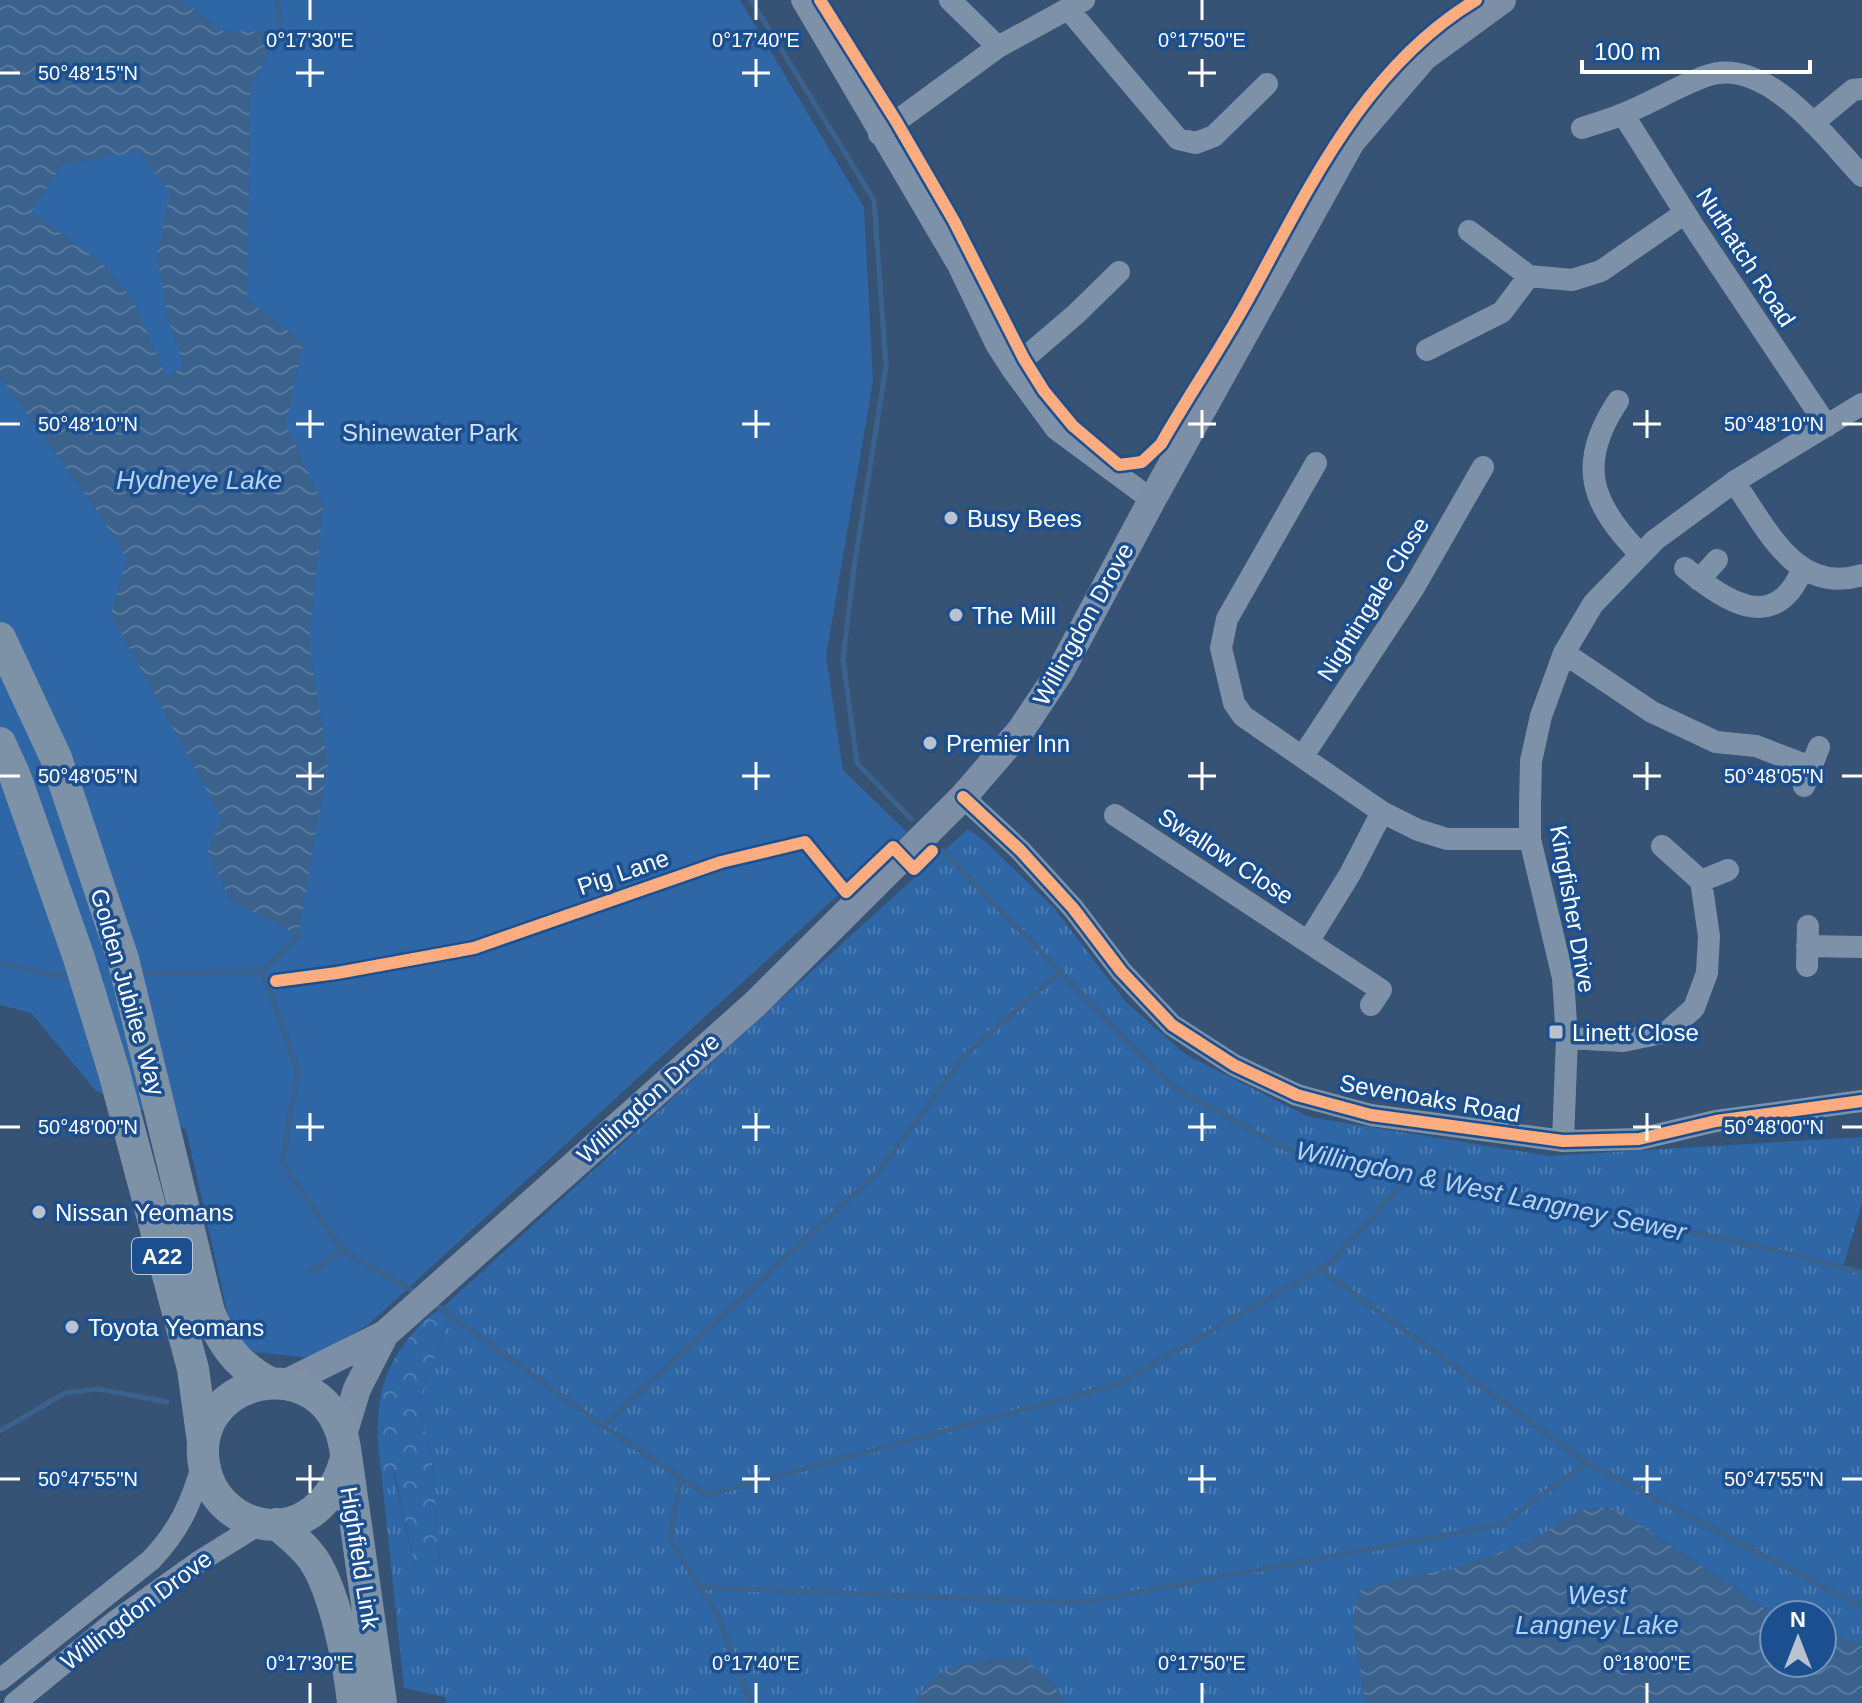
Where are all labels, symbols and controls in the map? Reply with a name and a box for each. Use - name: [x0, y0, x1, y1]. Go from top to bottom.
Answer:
- scale bar: [1582, 24, 1810, 74]
- text: 0°17'30"E: [266, 29, 354, 51]
- text: 0°17'40"E: [712, 29, 800, 51]
- text: 0°17'50"E: [1158, 29, 1246, 51]
- text: 100 m: [1594, 38, 1661, 65]
- text: 50°48'15"N: [38, 62, 138, 84]
- street label: Nuthatch Road: [1691, 183, 1801, 331]
- text: 50°48'10"N: [38, 413, 138, 435]
- text: 50°48'10"N: [1724, 413, 1824, 435]
- park label: Shinewater Park: [342, 419, 519, 446]
- water label: Hydneye Lake: [116, 465, 282, 495]
- place label: Busy Bees: [967, 505, 1082, 532]
- marker: Busy Bees: [942, 509, 960, 527]
- street label: Nightingale Close: [1312, 512, 1434, 686]
- street label: Willingdon Drove: [1027, 538, 1139, 710]
- place label: The Mill: [972, 602, 1056, 629]
- marker: The Mill: [947, 606, 965, 624]
- place label: Premier Inn: [946, 730, 1070, 757]
- marker: Premier Inn: [921, 734, 939, 752]
- text: 50°48'05"N: [38, 765, 138, 787]
- text: 50°48'05"N: [1724, 765, 1824, 787]
- street label: Swallow Close: [1153, 802, 1299, 910]
- street label: Kingfisher Drive: [1545, 823, 1601, 995]
- street label: Pig Lane: [574, 844, 672, 900]
- street label: Golden Jubilee Way: [86, 885, 170, 1099]
- place label: Linett Close: [1572, 1019, 1699, 1046]
- marker: Linett Close: [1547, 1023, 1565, 1041]
- street label: Willingdon Drove: [572, 1027, 724, 1169]
- street label: Sevenoaks Road: [1338, 1069, 1522, 1127]
- text: 50°48'00"N: [38, 1116, 138, 1138]
- text: 50°48'00"N: [1724, 1116, 1824, 1138]
- water label: Willingdon & West Langney Sewer: [1293, 1135, 1690, 1247]
- place label: Nissan Yeomans: [55, 1199, 234, 1226]
- marker: Nissan Yeomans: [30, 1203, 48, 1221]
- road number: A22: [132, 1238, 192, 1274]
- place label: Toyota Yeomans: [88, 1314, 264, 1341]
- marker: Toyota Yeomans: [63, 1318, 81, 1336]
- text: 50°47'55"N: [38, 1468, 138, 1490]
- text: 50°47'55"N: [1724, 1468, 1824, 1490]
- street label: Highfield Link: [335, 1485, 385, 1632]
- street label: Willingdon Drove: [55, 1545, 217, 1675]
- water label: West Langney Lake: [1515, 1580, 1679, 1640]
- north arrow: [1758, 1599, 1838, 1679]
- text: N: [1790, 1607, 1806, 1632]
- text: 0°17'30"E: [266, 1652, 354, 1674]
- text: 0°17'40"E: [712, 1652, 800, 1674]
- text: 0°17'50"E: [1158, 1652, 1246, 1674]
- text: 0°18'00"E: [1603, 1652, 1691, 1674]

